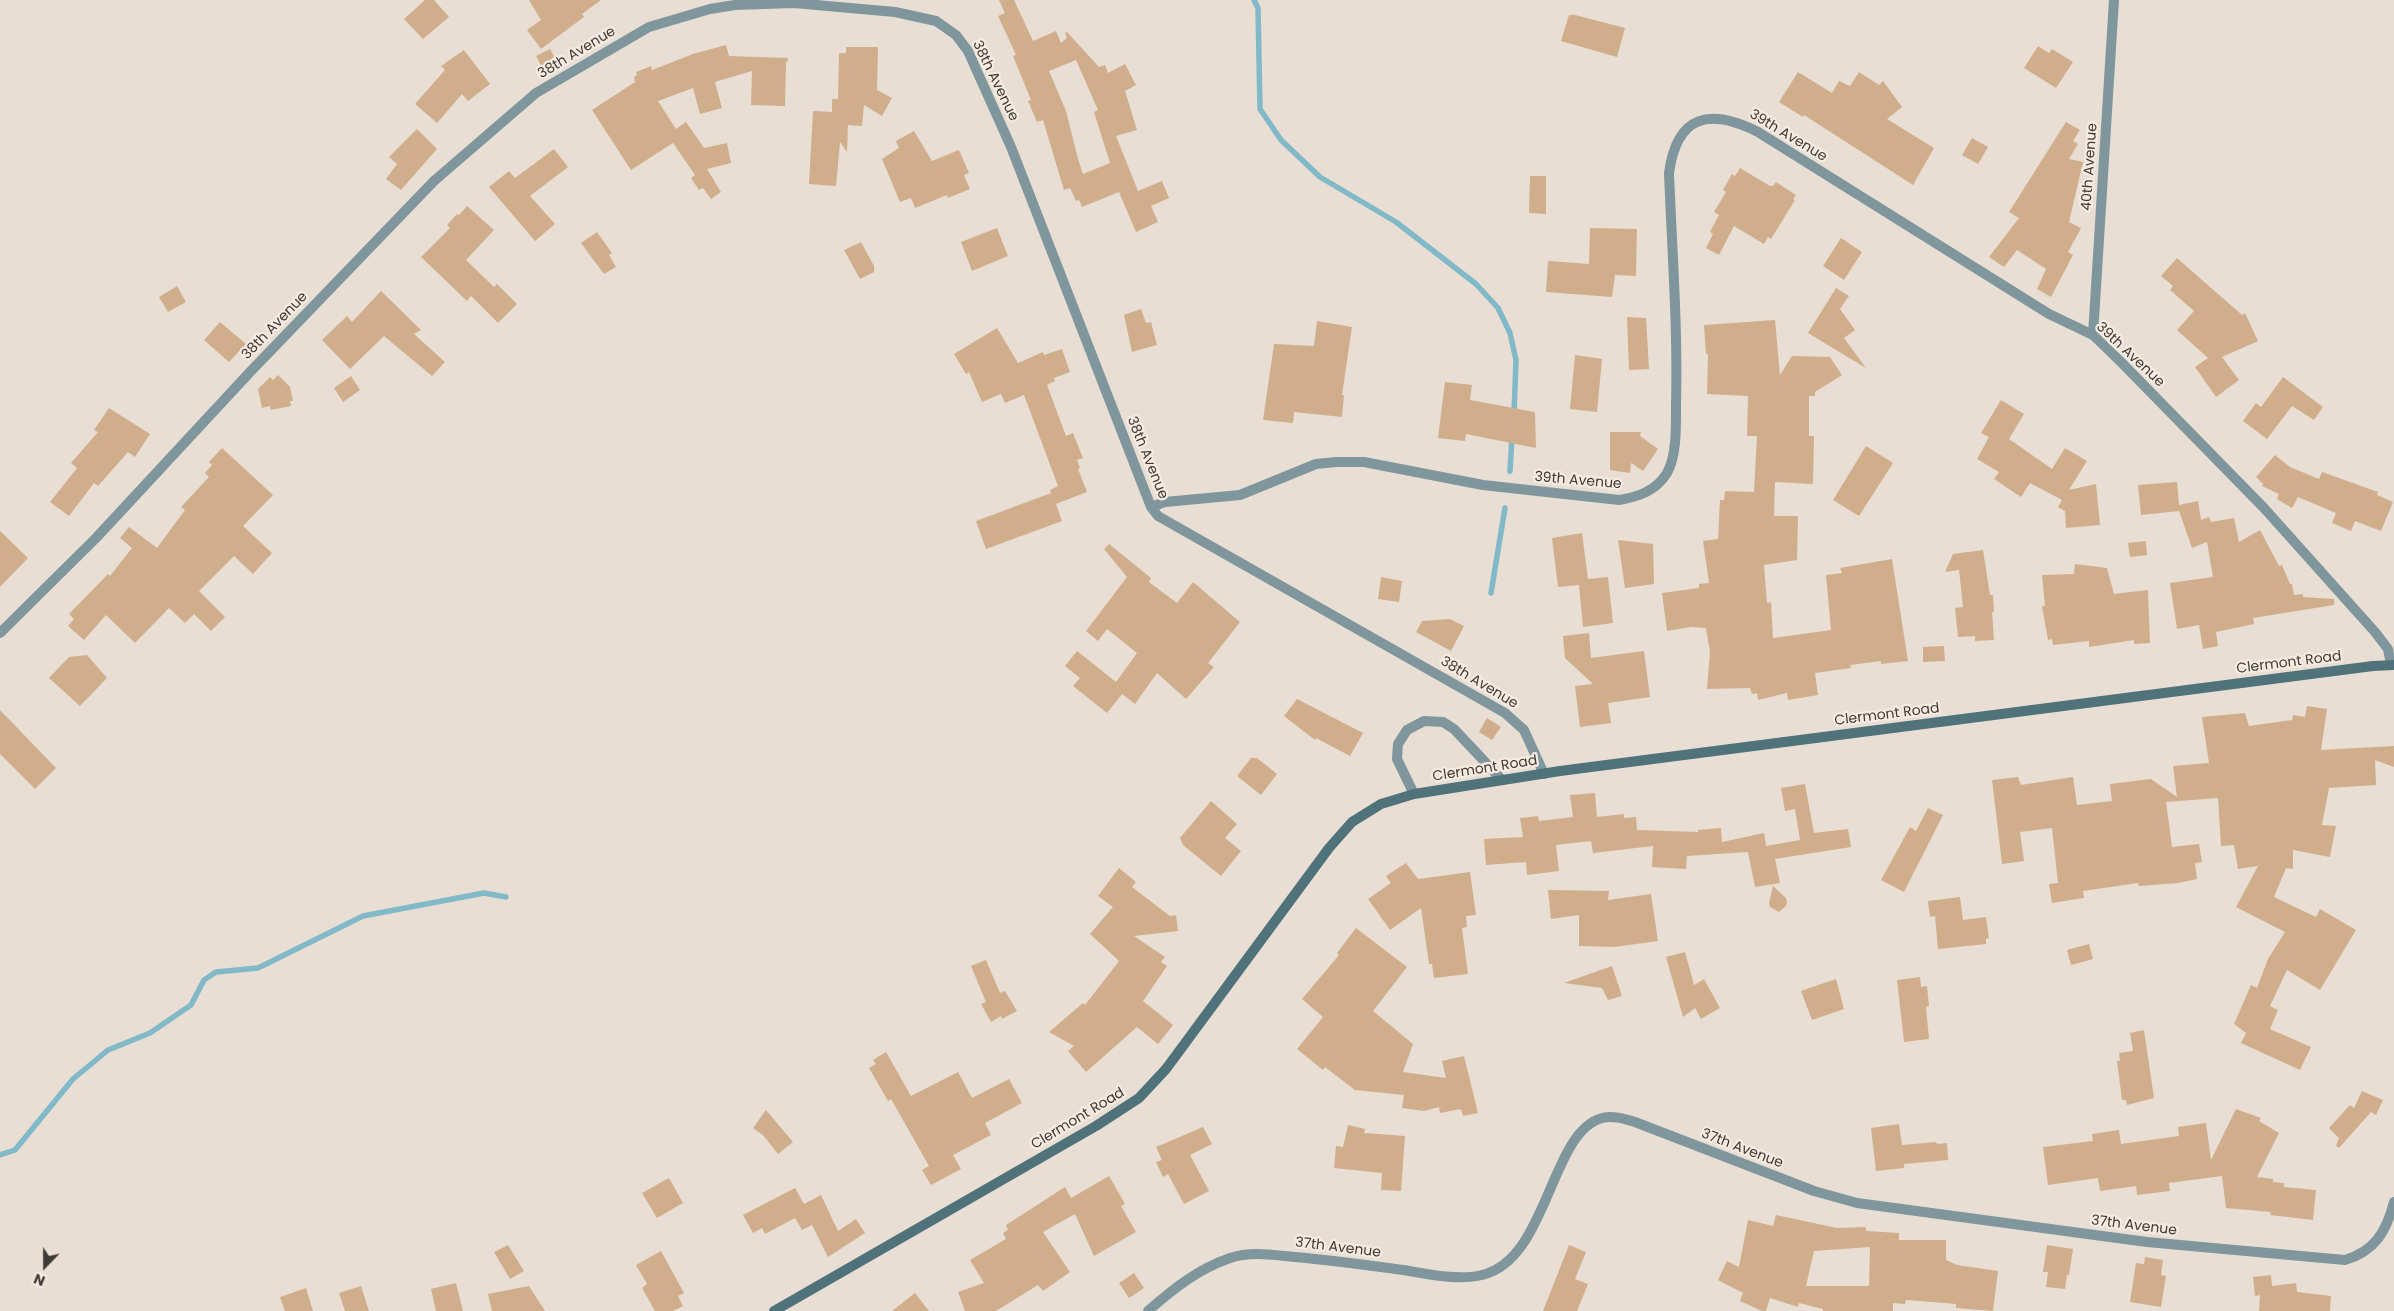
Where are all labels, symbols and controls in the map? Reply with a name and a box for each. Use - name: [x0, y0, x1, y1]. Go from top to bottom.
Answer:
- street label: 38th Avenue: [535, 23, 619, 83]
- street label: 38th Avenue: [968, 38, 1022, 124]
- street label: 39th Avenue: [1746, 106, 1830, 166]
- street label: 40th Avenue: [2079, 123, 2101, 211]
- street label: 38th Avenue: [239, 289, 311, 363]
- street label: 39th Avenue: [2092, 319, 2168, 391]
- street label: 38th Avenue: [1123, 414, 1171, 502]
- street label: 39th Avenue: [1534, 469, 1622, 493]
- street label: Clermont Road: [2236, 648, 2342, 678]
- street label: 38th Avenue: [1437, 653, 1521, 713]
- street label: Clermont Road: [1834, 700, 1940, 730]
- street label: Clermont Road: [1431, 752, 1539, 786]
- street label: Clermont Road: [1028, 1085, 1128, 1153]
- street label: 37th Avenue: [1699, 1126, 1785, 1172]
- street label: 37th Avenue: [2090, 1212, 2178, 1240]
- street label: 37th Avenue: [1294, 1234, 1382, 1262]
- north arrow: [20, 1241, 70, 1291]
- text: N: [31, 1269, 48, 1291]

